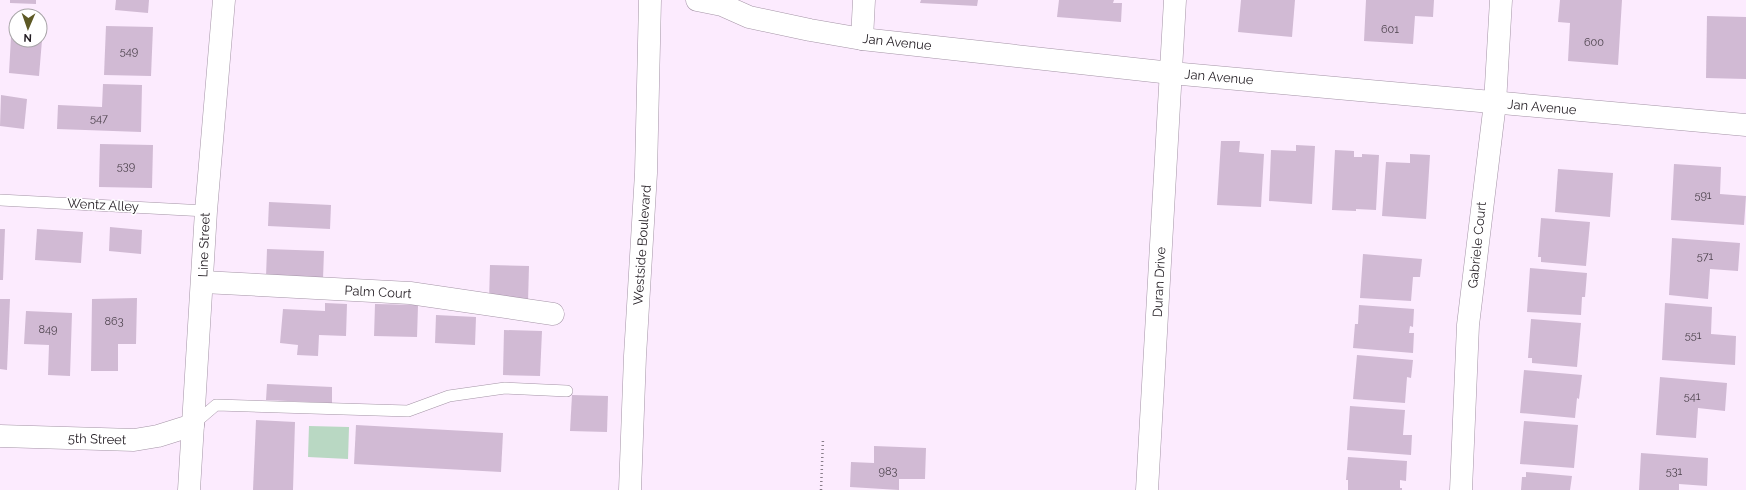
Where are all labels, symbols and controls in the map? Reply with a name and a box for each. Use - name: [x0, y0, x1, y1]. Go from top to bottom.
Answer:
- north arrow: [8, 8, 48, 48]
- house number: 601: [1381, 23, 1399, 36]
- text: N: [23, 31, 32, 44]
- street label: Jan Avenue: [862, 31, 933, 53]
- house number: 600: [1584, 36, 1604, 49]
- house number: 549: [120, 45, 138, 58]
- street label: Jan Avenue: [1184, 67, 1255, 88]
- street label: Jan Avenue: [1507, 97, 1578, 118]
- house number: 547: [90, 112, 108, 125]
- house number: 539: [117, 160, 135, 173]
- street label: Westside Boulevard: [630, 184, 654, 306]
- house number: 591: [1694, 189, 1712, 202]
- street label: Wentz Alley: [67, 196, 139, 214]
- street label: Gabriele Court: [1465, 200, 1489, 289]
- street label: Line Street: [195, 212, 213, 278]
- street label: Duran Drive: [1150, 246, 1168, 318]
- house number: 571: [1697, 250, 1714, 263]
- street label: Palm Court: [344, 283, 413, 301]
- house number: 863: [104, 315, 124, 328]
- house number: 849: [39, 323, 57, 336]
- house number: 551: [1685, 329, 1702, 342]
- house number: 541: [1684, 390, 1701, 403]
- street label: 5th Street: [68, 430, 127, 448]
- house number: 983: [879, 465, 898, 478]
- house number: 531: [1666, 465, 1683, 478]

